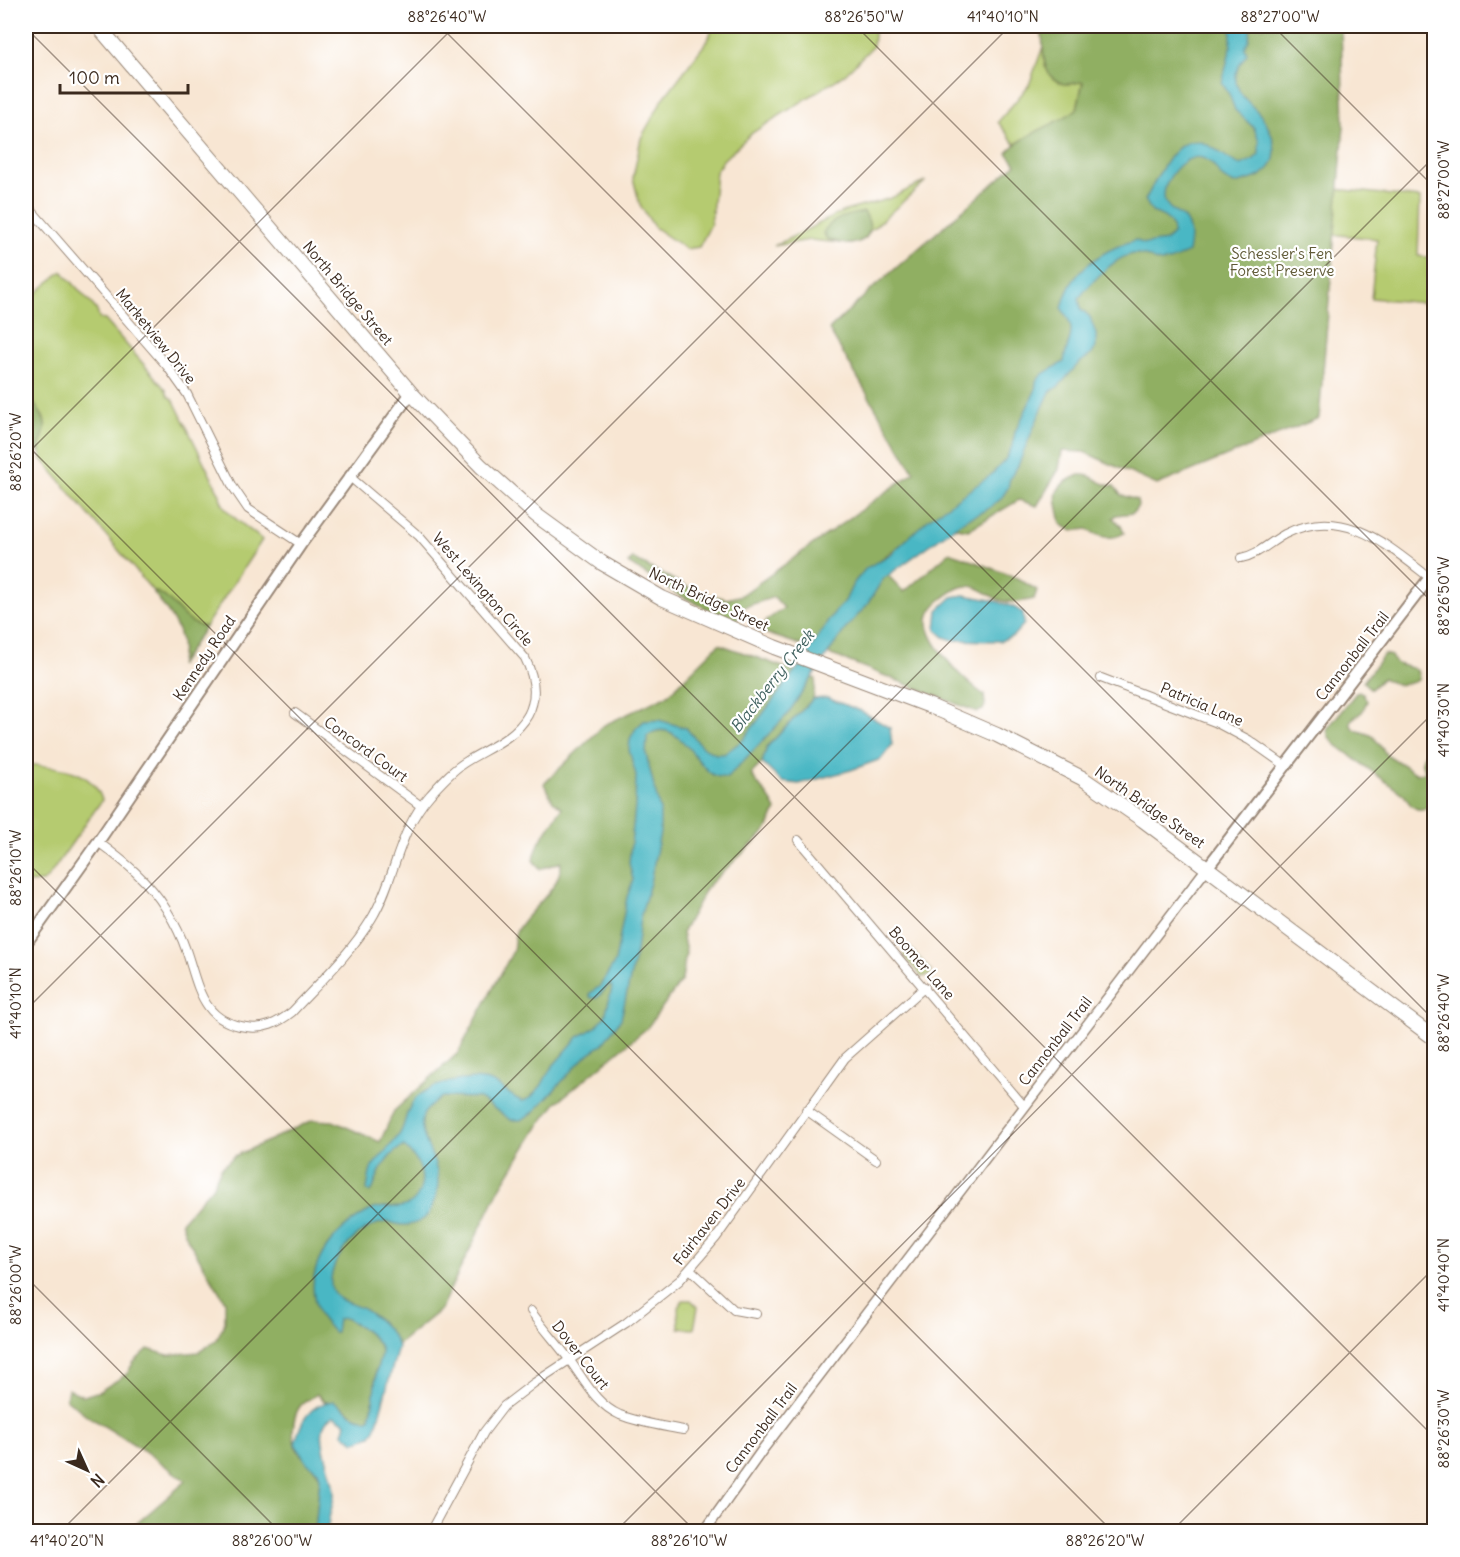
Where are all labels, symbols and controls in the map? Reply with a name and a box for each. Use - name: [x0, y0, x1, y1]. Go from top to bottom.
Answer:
- text: 88°26'40"W: [408, 7, 487, 26]
- text: 88°26'50"W: [824, 7, 904, 26]
- text: 41°40'10"N: [967, 7, 1039, 26]
- text: 88°27'00"W: [1240, 7, 1320, 26]
- scale bar: [60, 57, 188, 95]
- text: 100 m: [69, 66, 120, 89]
- text: 88°27'00"W: [1434, 140, 1453, 220]
- street label: North Bridge Street: [299, 237, 397, 349]
- park label: Schessler's Fen Forest Preserve: [1230, 244, 1334, 280]
- street label: Marketview Drive: [112, 285, 200, 387]
- text: 88°26'20"W: [6, 412, 25, 491]
- street label: West Lexington Circle: [429, 528, 537, 650]
- text: 88°26'50"W: [1434, 556, 1453, 636]
- street label: North Bridge Street: [646, 563, 772, 635]
- street label: Cannonball Trail: [1311, 608, 1393, 704]
- street label: Kennedy Road: [169, 612, 240, 704]
- water label: Blackberry Creek: [726, 624, 819, 736]
- street label: Patricia Lane: [1158, 678, 1246, 730]
- text: 41°40'30"N: [1434, 683, 1453, 757]
- street label: Concord Court: [320, 712, 412, 786]
- street label: North Bridge Street: [1091, 762, 1209, 852]
- text: 88°26'10"W: [6, 829, 25, 906]
- street label: Boomer Lane: [885, 922, 959, 1004]
- text: 41°40'10"N: [6, 967, 25, 1039]
- text: 88°26'40"W: [1434, 973, 1453, 1052]
- street label: Cannonball Trail: [1014, 993, 1096, 1089]
- street label: Fairhaven Drive: [669, 1173, 749, 1269]
- text: 41°40'40"N: [1434, 1238, 1453, 1312]
- text: 88°26'00"W: [6, 1244, 25, 1325]
- street label: Dover Court: [548, 1317, 614, 1393]
- street label: Cannonball Trail: [721, 1379, 801, 1477]
- text: 88°26'30"W: [1434, 1389, 1453, 1469]
- north arrow: [57, 1440, 117, 1500]
- text: N: [87, 1470, 109, 1492]
- text: 41°40'20"N: [30, 1531, 104, 1550]
- text: 88°26'00"W: [232, 1531, 313, 1550]
- text: 88°26'10"W: [651, 1531, 728, 1550]
- text: 88°26'20"W: [1066, 1531, 1145, 1550]

